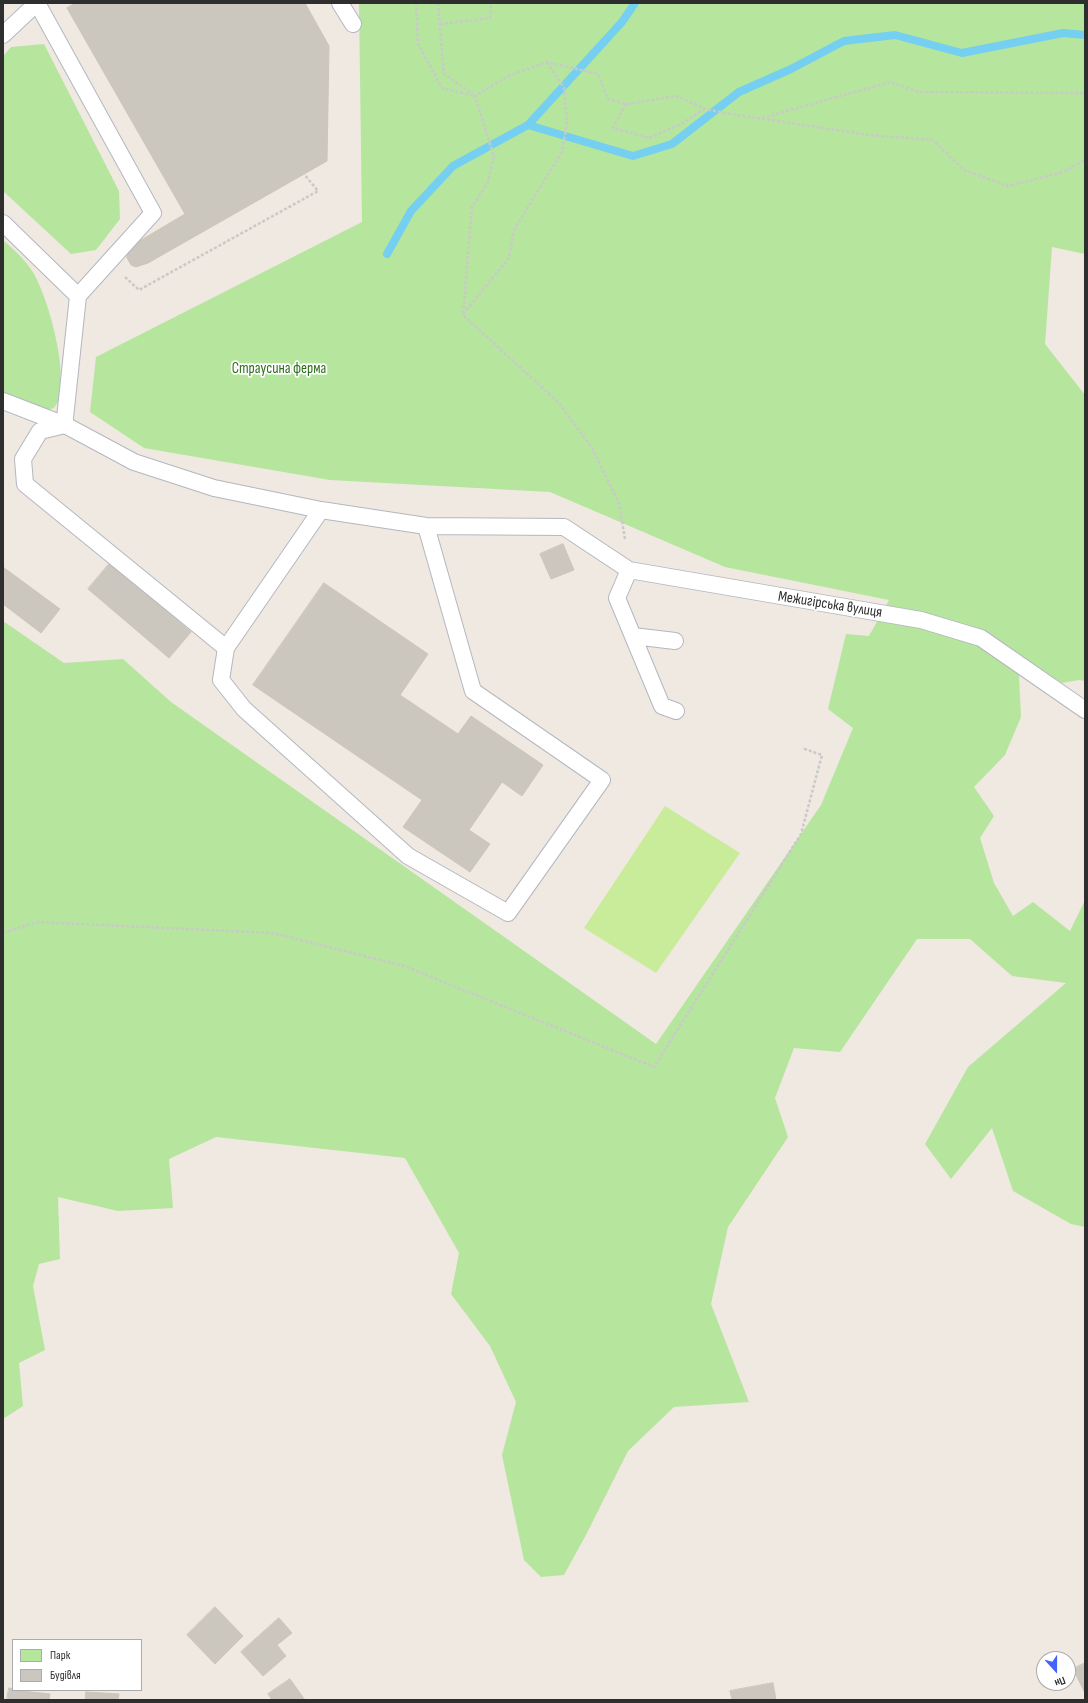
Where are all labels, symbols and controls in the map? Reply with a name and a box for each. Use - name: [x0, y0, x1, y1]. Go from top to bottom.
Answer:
- park label: Страусина ферма: [232, 360, 326, 378]
- street label: Межигірська вулиця: [777, 588, 883, 622]
- legend: [12, 1639, 142, 1691]
- text: Парк: [50, 1648, 70, 1663]
- north arrow: [1036, 1651, 1076, 1691]
- text: Будівля: [50, 1668, 81, 1683]
- text: Пн: [1053, 1674, 1067, 1690]

